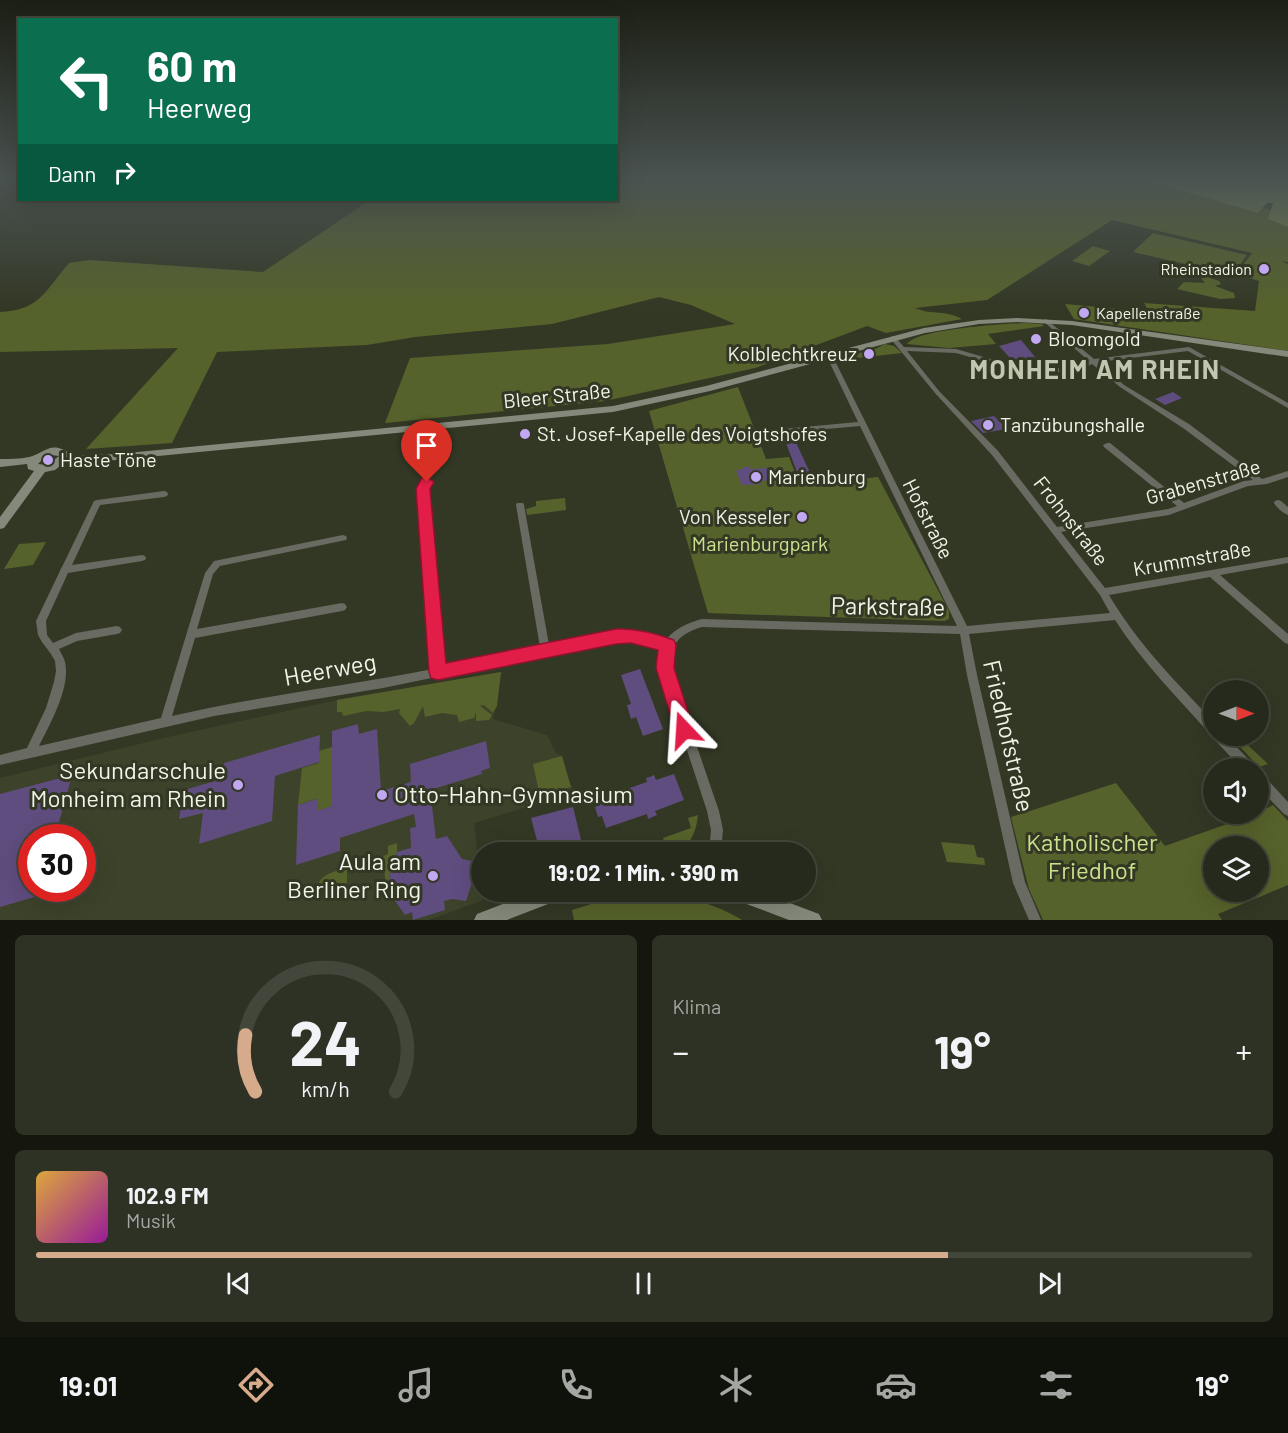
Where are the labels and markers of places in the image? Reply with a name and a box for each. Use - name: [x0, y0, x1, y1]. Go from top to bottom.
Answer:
- place label: Rheinstadion: [1161, 259, 1252, 278]
- marker: Rheinstadion: [1257, 262, 1271, 276]
- place label: Kapellenstraße: [1096, 303, 1201, 322]
- marker: Kapellenstraße: [1077, 306, 1091, 320]
- place label: Bloomgold: [1048, 326, 1141, 350]
- marker: Bloomgold: [1029, 332, 1043, 346]
- place label: Kolblechtkreuz: [727, 341, 857, 365]
- marker: Kolblechtkreuz: [862, 347, 876, 361]
- place label: Tanzübungshalle: [1000, 412, 1145, 436]
- marker: Tanzübungshalle: [981, 418, 995, 432]
- pin: [401, 420, 452, 482]
- place label: St. Josef-Kapelle des Voigtshofes: [537, 421, 827, 445]
- marker: St. Josef-Kapelle des Voigtshofes: [518, 427, 532, 441]
- place label: Haste Töne: [60, 447, 157, 471]
- marker: Haste Töne: [41, 453, 55, 467]
- place label: Marienburg: [768, 464, 866, 488]
- marker: Marienburg: [749, 470, 763, 484]
- place label: Von Kesseler: [679, 504, 790, 528]
- marker: Von Kesseler: [795, 510, 809, 524]
- place label: Sekundarschule Monheim am Rhein: [30, 755, 226, 812]
- marker: Sekundarschule Monheim am Rhein: [231, 778, 245, 792]
- place label: Otto-Hahn-Gymnasium: [394, 779, 633, 808]
- marker: Otto-Hahn-Gymnasium: [375, 788, 389, 802]
- place label: Aula am Berliner Ring: [287, 846, 421, 903]
- marker: Aula am Berliner Ring: [426, 869, 440, 883]

